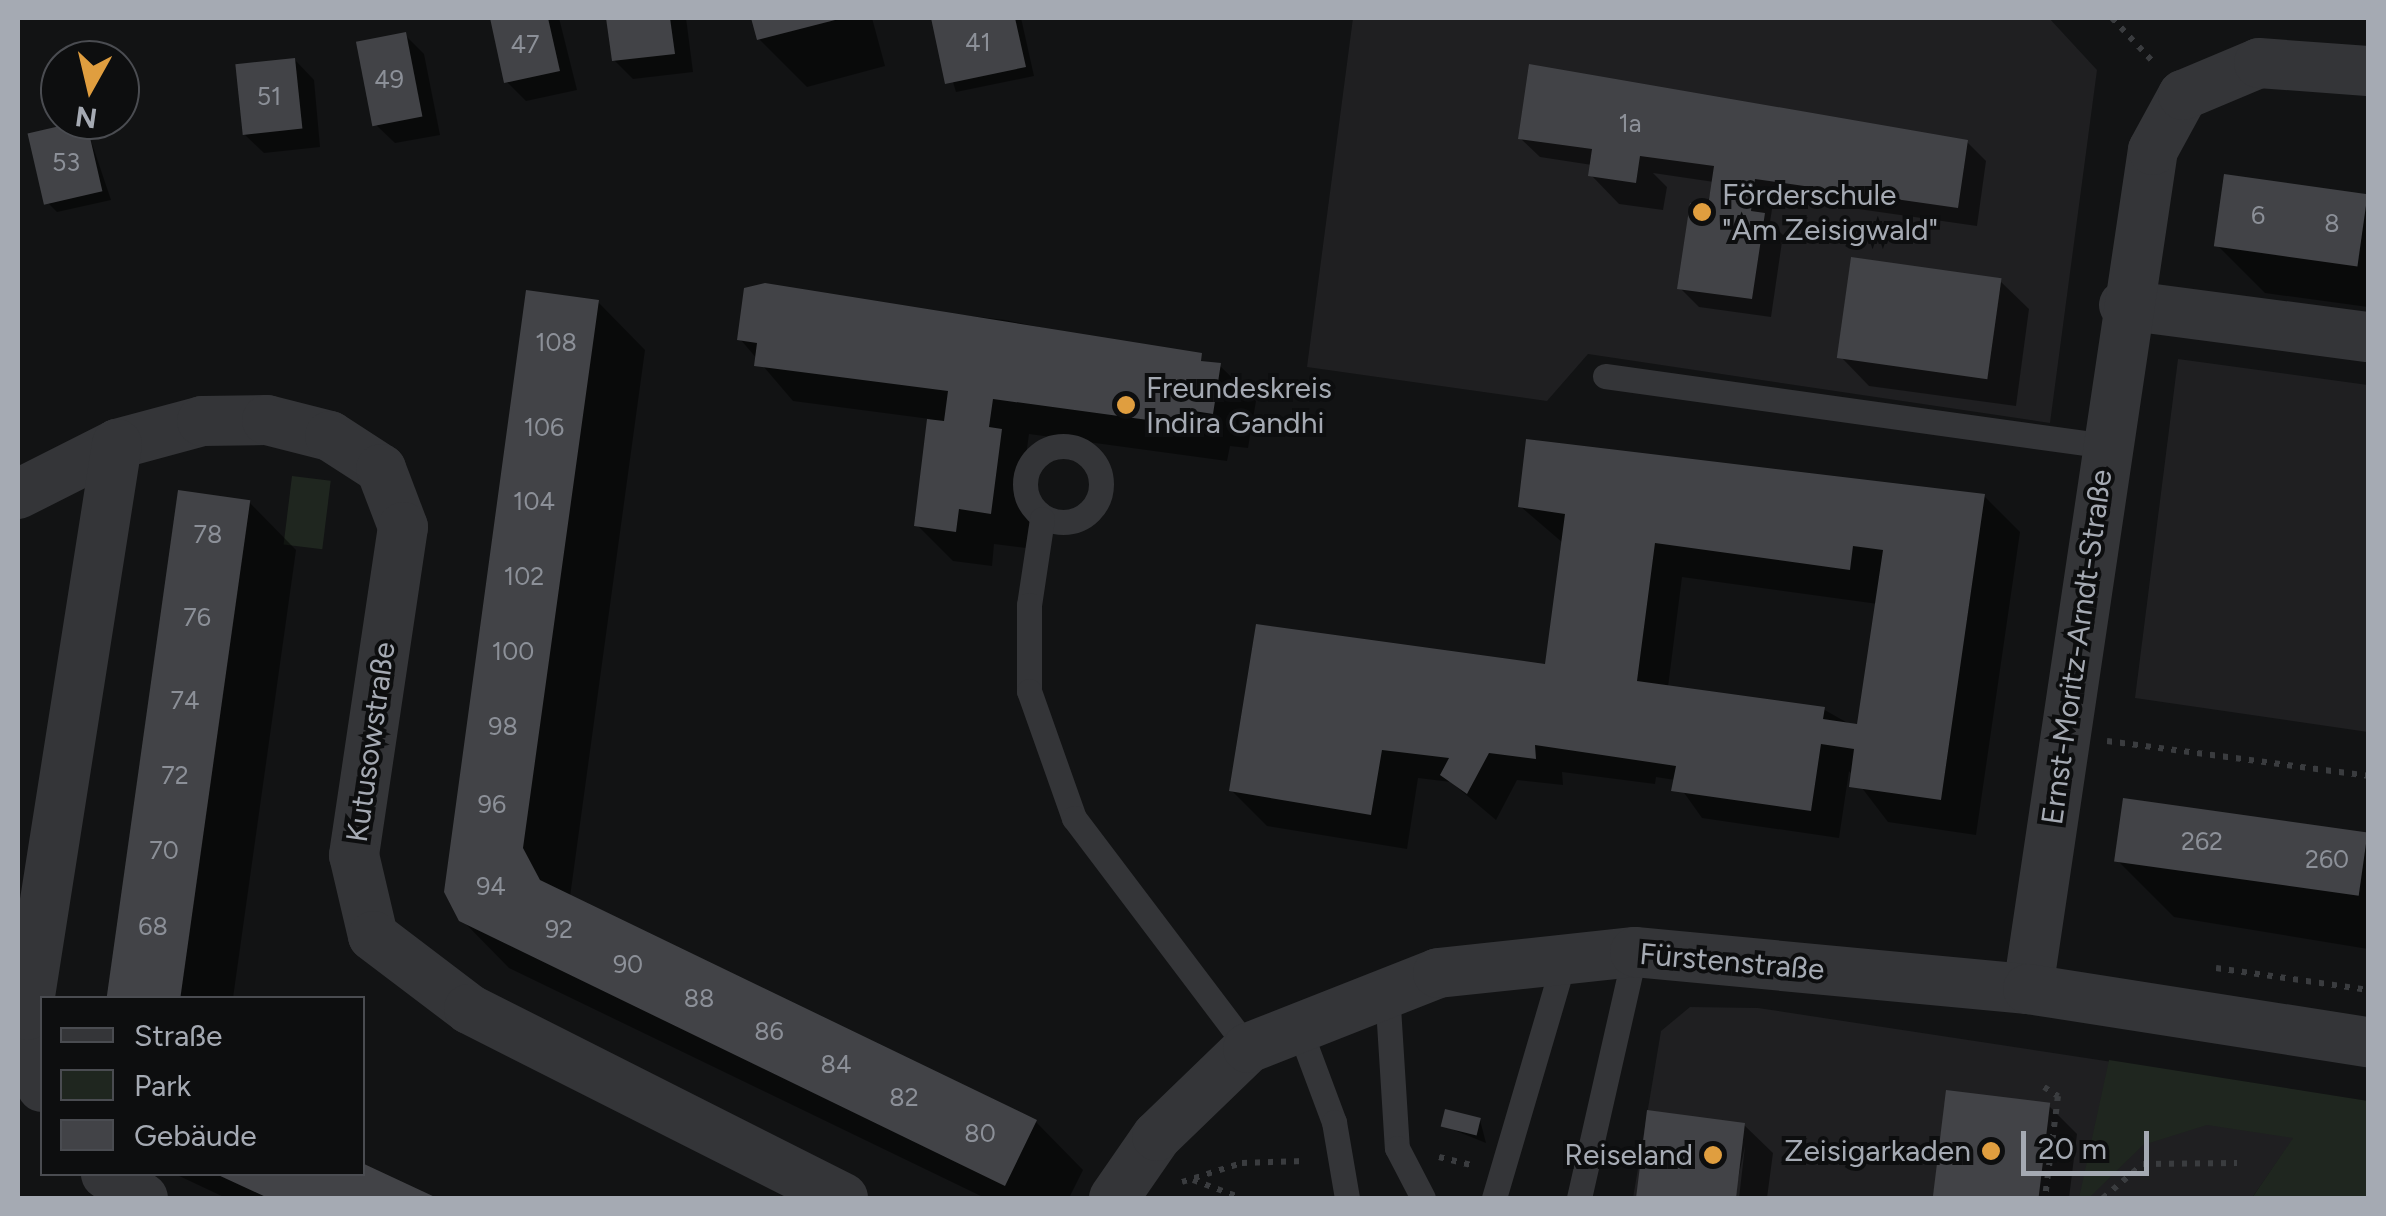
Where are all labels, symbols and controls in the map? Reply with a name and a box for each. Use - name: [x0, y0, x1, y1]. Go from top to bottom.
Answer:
- house number: 41: [965, 27, 991, 57]
- house number: 47: [511, 29, 539, 59]
- north arrow: [40, 40, 140, 140]
- house number: 49: [374, 64, 404, 94]
- house number: 51: [257, 81, 281, 111]
- text: N: [73, 99, 99, 136]
- house number: 1a: [1618, 108, 1642, 138]
- house number: 53: [52, 147, 80, 177]
- place label: Förderschule "Am Zeisigwald": [1722, 177, 1938, 248]
- house number: 6: [2251, 200, 2265, 230]
- marker: Förderschule "Am Zeisigwald": [1691, 201, 1713, 223]
- house number: 8: [2324, 208, 2340, 238]
- house number: 108: [535, 327, 577, 357]
- place label: Freundeskreis Indira Gandhi: [1146, 370, 1332, 440]
- marker: Freundeskreis Indira Gandhi: [1115, 394, 1137, 416]
- house number: 106: [524, 412, 564, 442]
- street label: Ernst-Moritz-Arndt-Straße: [2034, 467, 2120, 827]
- house number: 104: [513, 486, 555, 516]
- house number: 78: [194, 519, 222, 549]
- house number: 102: [504, 561, 544, 591]
- house number: 76: [183, 602, 211, 632]
- house number: 100: [492, 636, 534, 666]
- street label: Kutusowstraße: [339, 640, 403, 844]
- house number: 74: [171, 685, 199, 715]
- house number: 98: [488, 711, 518, 741]
- house number: 72: [161, 760, 189, 790]
- house number: 96: [478, 789, 506, 819]
- house number: 262: [2181, 826, 2223, 856]
- house number: 70: [149, 835, 179, 865]
- house number: 260: [2305, 844, 2349, 874]
- house number: 94: [476, 871, 506, 901]
- house number: 68: [138, 911, 168, 941]
- house number: 92: [545, 914, 573, 944]
- street label: Fürstenstraße: [1638, 936, 1826, 988]
- house number: 90: [613, 949, 643, 979]
- house number: 88: [684, 983, 714, 1013]
- legend: [40, 996, 365, 1176]
- house number: 86: [754, 1016, 784, 1046]
- text: Straße: [134, 1017, 223, 1054]
- house number: 84: [821, 1049, 851, 1079]
- text: Park: [134, 1067, 191, 1104]
- house number: 82: [889, 1082, 919, 1112]
- scale bar: [2026, 1111, 2154, 1173]
- text: Gebäude: [134, 1117, 257, 1154]
- house number: 80: [964, 1118, 996, 1148]
- text: 20 m: [2038, 1130, 2107, 1167]
- place label: Zeisigarkaden: [1784, 1133, 1971, 1169]
- place label: Reiseland: [1564, 1137, 1693, 1173]
- marker: Zeisigarkaden: [1980, 1140, 2002, 1162]
- marker: Reiseland: [1702, 1144, 1724, 1166]

